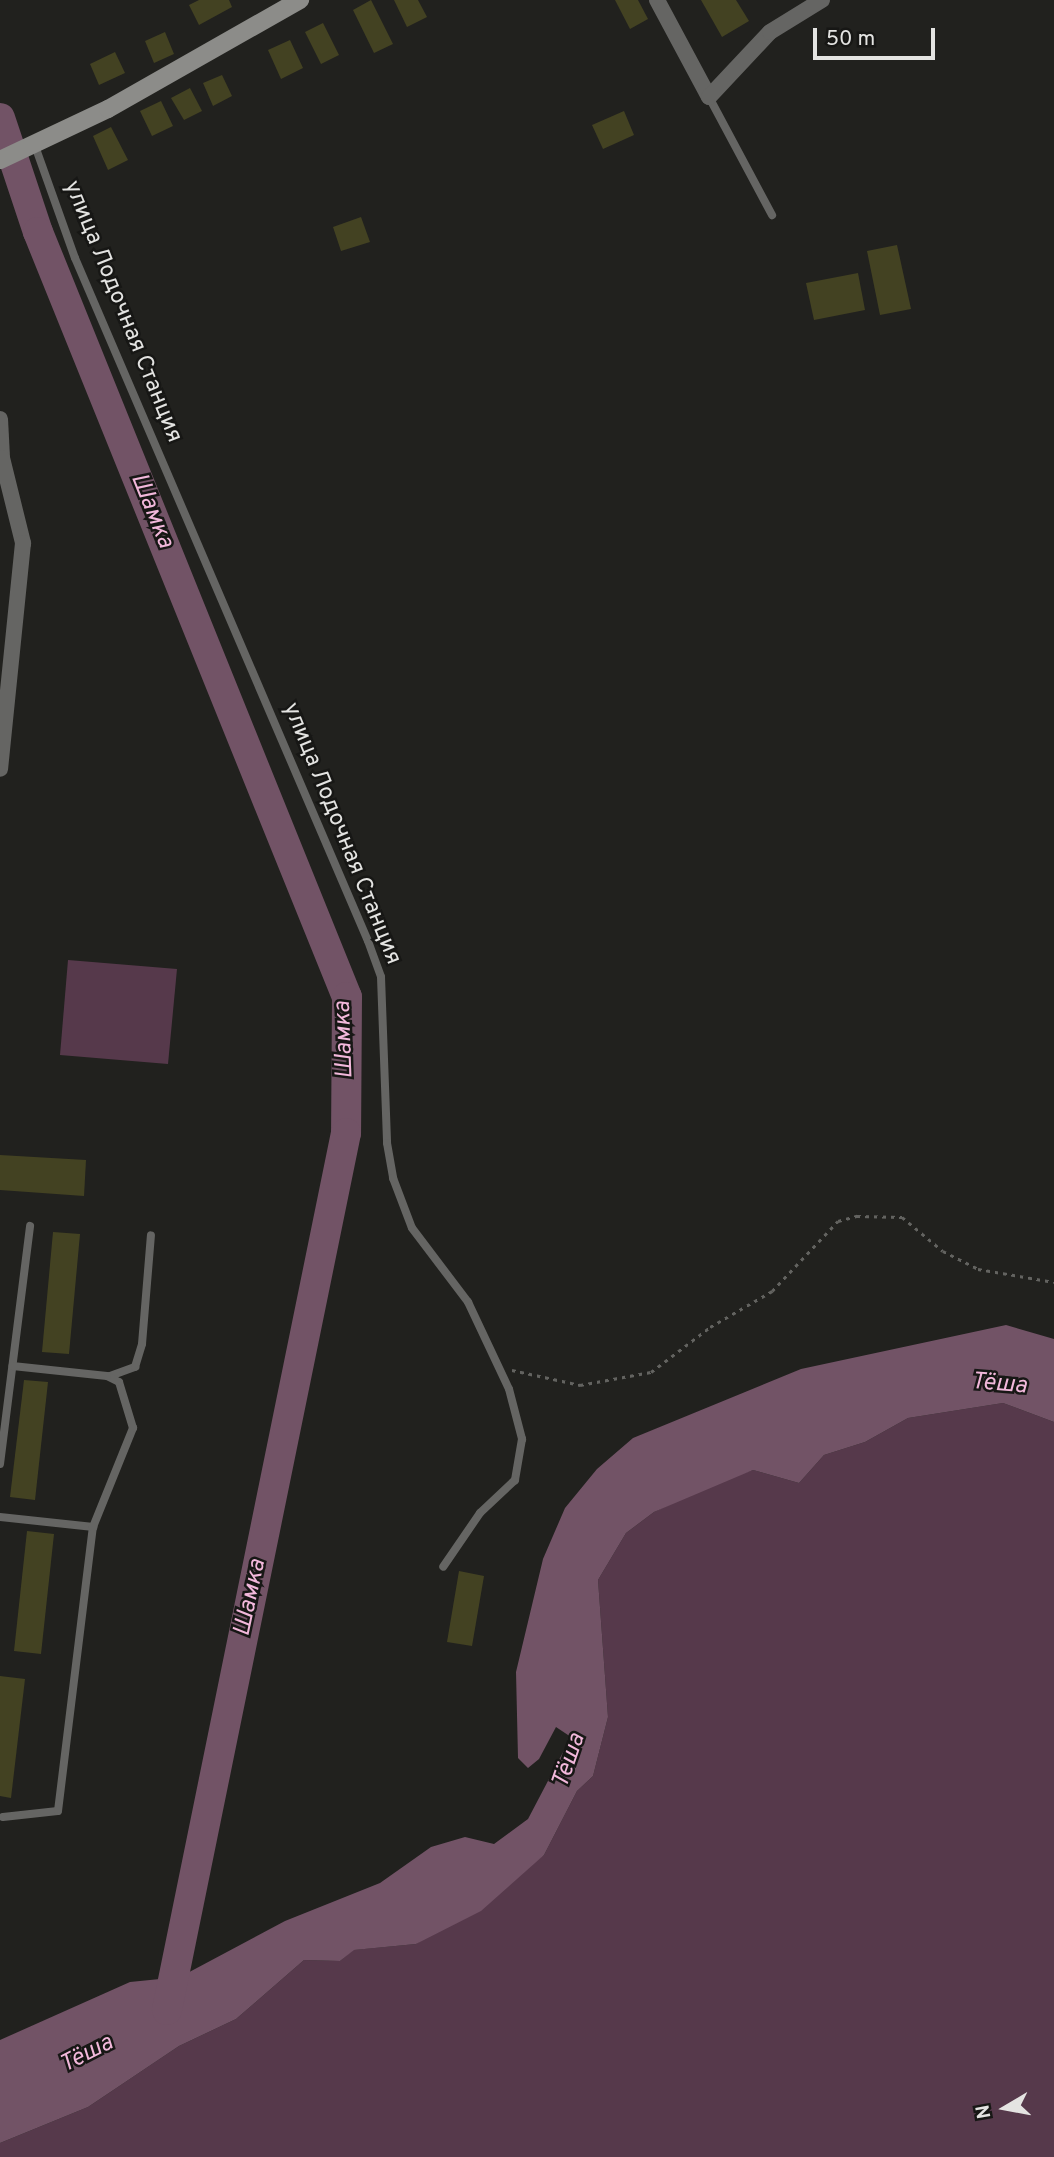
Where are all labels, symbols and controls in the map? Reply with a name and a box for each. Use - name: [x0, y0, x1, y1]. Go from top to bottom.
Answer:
- scale bar: [816, 14, 939, 58]
- text: 50 m: [826, 26, 875, 53]
- street label: улица Лодочная Станция: [57, 177, 187, 447]
- water label: Шамка: [123, 469, 179, 553]
- street label: улица Лодочная Станция: [276, 699, 406, 969]
- water label: Шамка: [329, 1000, 361, 1080]
- water label: Тёша: [970, 1368, 1028, 1402]
- water label: Шамка: [229, 1557, 273, 1639]
- water label: Тёша: [547, 1730, 593, 1792]
- water label: Тёша: [56, 2029, 118, 2081]
- north arrow: [970, 2073, 1040, 2143]
- text: N: [971, 2103, 997, 2120]

